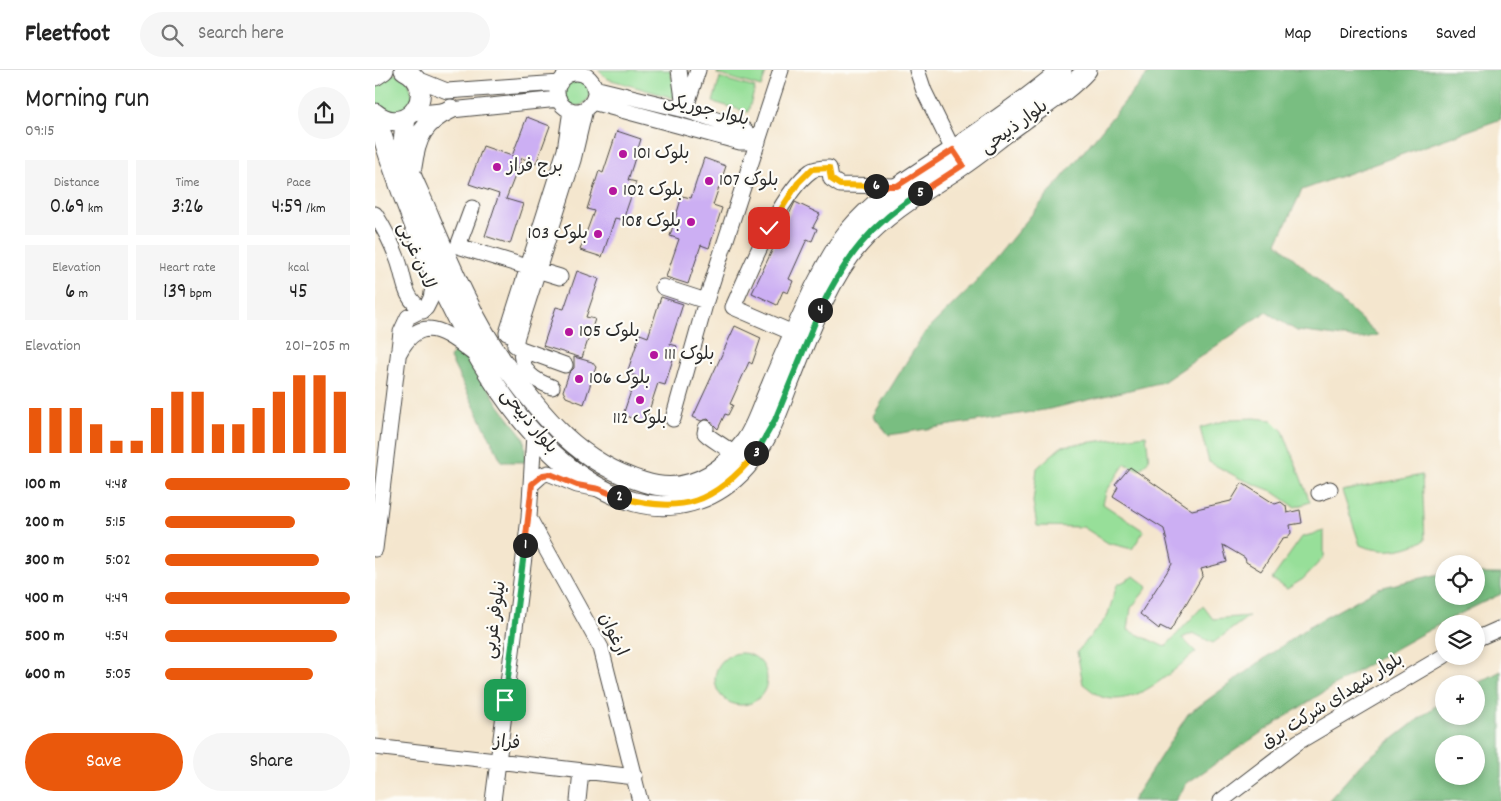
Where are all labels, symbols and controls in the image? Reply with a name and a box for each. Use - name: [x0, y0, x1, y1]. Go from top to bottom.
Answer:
- search box: [140, 12, 490, 57]
- text: Fleetfoot: [25, 18, 110, 52]
- icon: search: [158, 21, 186, 49]
- text: Search here: [198, 21, 284, 48]
- text: Map: [1284, 22, 1311, 47]
- text: Directions: [1339, 22, 1408, 47]
- text: Saved: [1436, 22, 1476, 47]
- text: Morning run: [25, 81, 149, 121]
- button: share: [298, 87, 350, 139]
- street label: بلوار جوریکی: [661, 88, 751, 134]
- street label: بلوار ذبیحی: [976, 95, 1054, 161]
- text: 09:15: [25, 120, 55, 143]
- place label: بلوک 101: [633, 142, 689, 167]
- marker: بلوک 101: [617, 148, 629, 160]
- place label: برج فراز: [505, 155, 563, 180]
- marker: برج فراز: [491, 161, 503, 173]
- place label: بلوک 107: [719, 169, 778, 194]
- text: Distance: [54, 173, 99, 193]
- text: Time: [176, 173, 199, 193]
- text: Pace: [286, 173, 311, 193]
- pin: 6: [863, 174, 889, 198]
- marker: بلوک 107: [703, 175, 715, 187]
- text: 6: [873, 176, 880, 196]
- place label: بلوک 102: [623, 179, 683, 204]
- pin: 5: [907, 180, 933, 206]
- text: 5: [917, 183, 924, 203]
- marker: بلوک 102: [607, 185, 619, 197]
- text: 0.69: [50, 193, 85, 223]
- text: 3:26: [171, 193, 204, 223]
- text: 4:59: [271, 193, 303, 223]
- text: km: [85, 199, 103, 219]
- text: /km: [303, 199, 326, 219]
- pin: [748, 207, 790, 249]
- place label: بلوک 108: [621, 210, 681, 235]
- icon: check: [755, 214, 783, 242]
- marker: بلوک 108: [685, 216, 697, 228]
- street label: لادن غربی: [390, 219, 440, 293]
- place label: بلوک 103: [528, 222, 588, 247]
- marker: بلوک 103: [592, 228, 604, 240]
- text: Elevation: [52, 258, 101, 278]
- text: Heart rate: [159, 258, 216, 278]
- text: kcal: [288, 258, 309, 278]
- text: 6: [65, 278, 75, 308]
- text: 139: [163, 278, 187, 308]
- text: 45: [289, 278, 308, 308]
- text: m: [75, 284, 88, 304]
- text: bpm: [187, 284, 212, 304]
- pin: 4: [807, 298, 833, 322]
- text: 4: [818, 300, 823, 320]
- place label: بلوک 105: [579, 320, 640, 345]
- marker: بلوک 105: [563, 326, 575, 338]
- text: Elevation: [25, 335, 81, 358]
- text: 201–205 m: [285, 335, 350, 358]
- place label: بلوک 111: [664, 343, 715, 368]
- marker: بلوک 111: [648, 349, 660, 361]
- place label: بلوک 106: [589, 367, 650, 392]
- marker: بلوک 106: [573, 373, 585, 385]
- street label: بلوار ذبیحی: [493, 384, 563, 460]
- marker: بلوک 112: [634, 394, 646, 406]
- place label: بلوک 112: [613, 407, 667, 432]
- pin: 3: [743, 440, 769, 466]
- text: 3: [753, 443, 760, 463]
- text: 100 m: [25, 473, 61, 496]
- text: 4:48: [105, 473, 127, 496]
- pin: 2: [607, 484, 631, 510]
- text: 2: [616, 487, 623, 507]
- text: 200 m: [25, 511, 64, 534]
- text: 5:15: [105, 511, 126, 534]
- pin: 1: [513, 532, 537, 558]
- text: 1: [524, 535, 527, 555]
- text: 300 m: [25, 549, 64, 572]
- text: 5:02: [105, 549, 131, 572]
- map controls: [1435, 555, 1485, 785]
- button: locate: [1435, 555, 1485, 605]
- street label: نیلوفر غربی: [478, 579, 514, 661]
- text: 400 m: [25, 587, 64, 610]
- text: 4:49: [105, 587, 128, 610]
- street label: ارغوان: [591, 609, 633, 661]
- button: layers: [1435, 615, 1485, 665]
- text: 500 m: [25, 625, 65, 648]
- text: 4:54: [105, 625, 128, 648]
- street label: بلوار شهدای شرکت برق: [1257, 648, 1409, 756]
- text: 600 m: [25, 663, 65, 686]
- text: 5:05: [105, 663, 131, 686]
- button: +: [1435, 675, 1485, 725]
- pin: [484, 679, 526, 721]
- icon: arrive: [491, 686, 519, 714]
- street label: فراز: [491, 730, 521, 758]
- button: Save: [25, 733, 183, 791]
- button: Share: [193, 733, 350, 791]
- button: −: [1435, 735, 1485, 785]

